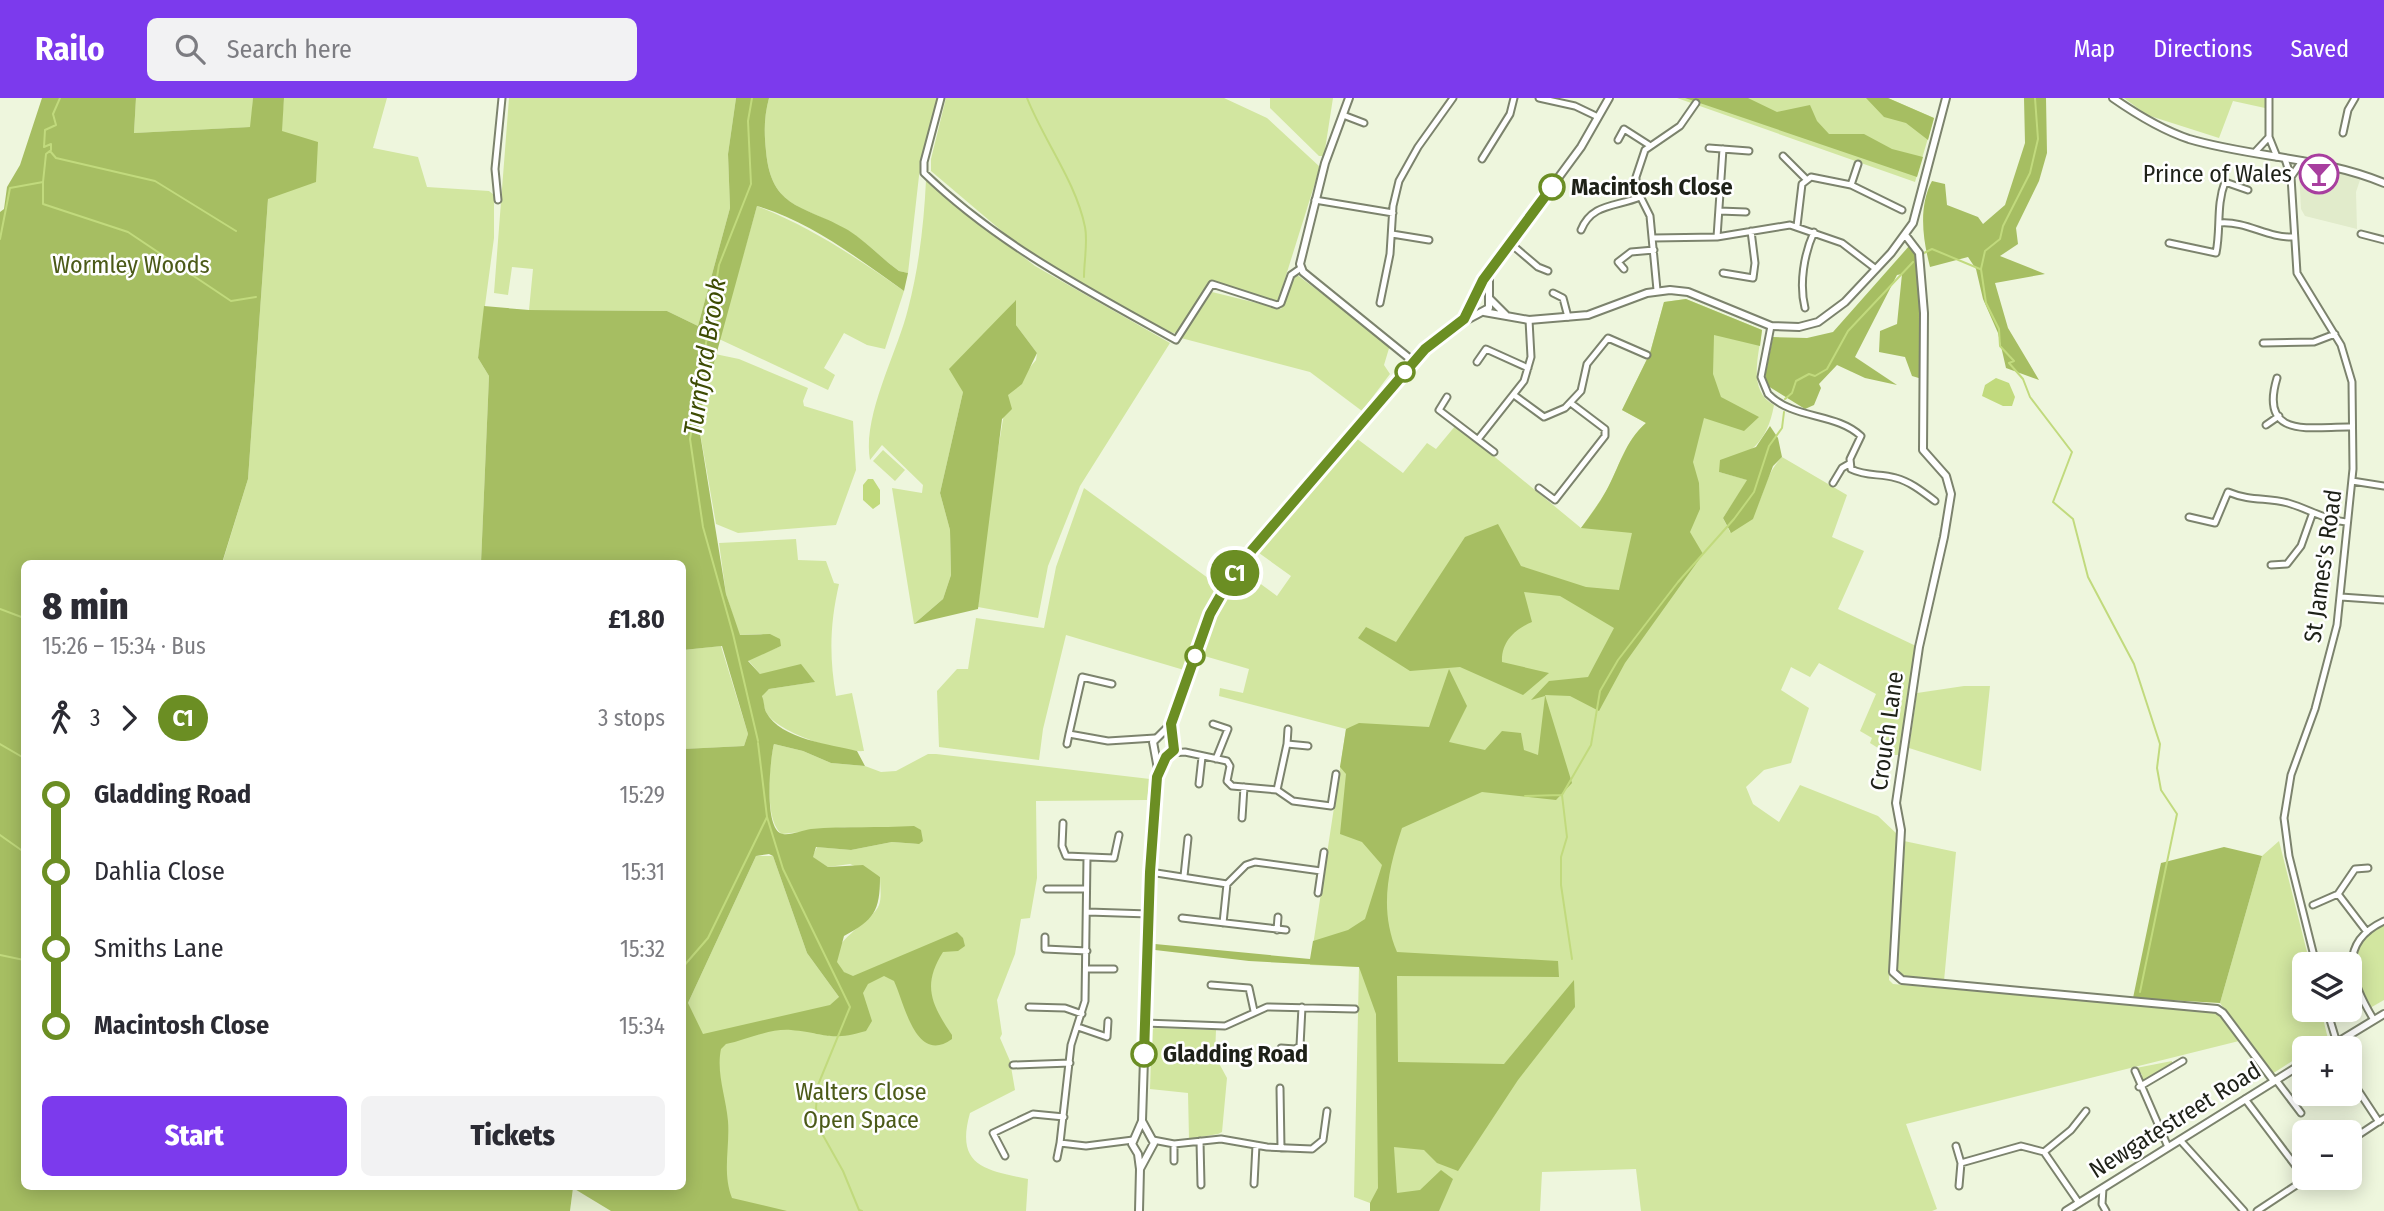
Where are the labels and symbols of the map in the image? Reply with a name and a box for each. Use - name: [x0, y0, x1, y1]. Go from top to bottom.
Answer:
- bar icon: Prince of Wales: [2298, 153, 2340, 195]
- place label: Prince of Wales: [2143, 160, 2292, 188]
- place label: Macintosh Close: [1571, 173, 1733, 201]
- marker: Macintosh Close: [1539, 174, 1565, 200]
- park label: Wormley Woods: [52, 251, 210, 279]
- water label: Turnford Brook: [677, 276, 733, 438]
- unlabelled marker: [1395, 362, 1415, 382]
- street label: St James's Road: [2298, 488, 2348, 644]
- line badge: C1: [1204, 550, 1266, 596]
- unlabelled marker: [1185, 646, 1205, 666]
- street label: Crouch Lane: [1865, 670, 1909, 792]
- place label: Gladding Road: [1163, 1040, 1308, 1068]
- marker: Gladding Road: [1131, 1041, 1157, 1067]
- street label: Newgatestreet Road: [2084, 1056, 2266, 1184]
- park label: Walters Close Open Space: [795, 1078, 927, 1134]

